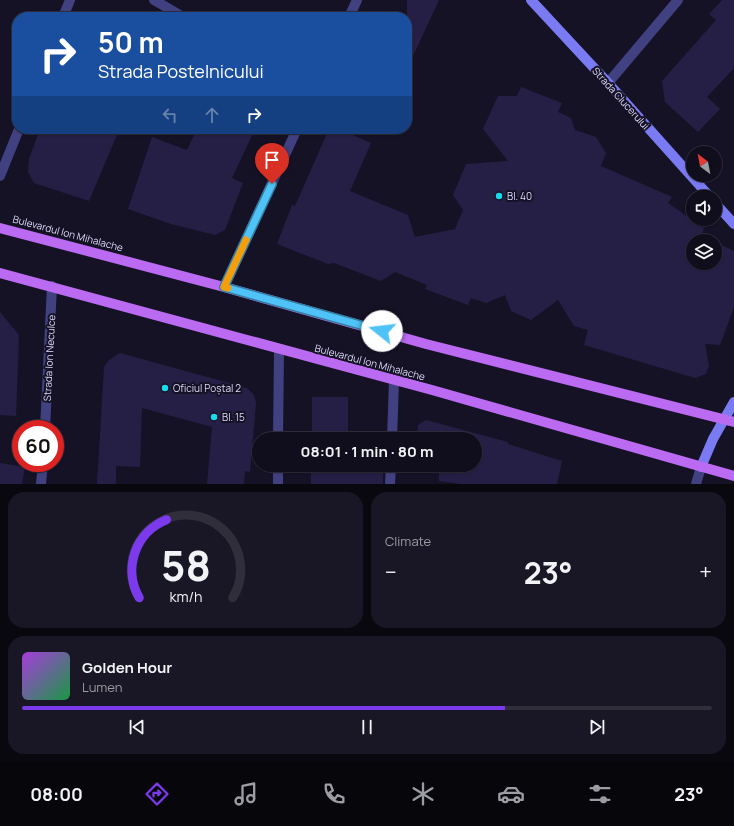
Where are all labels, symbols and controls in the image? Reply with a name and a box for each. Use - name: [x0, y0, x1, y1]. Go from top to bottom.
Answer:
- text: 50 m: [98, 23, 164, 61]
- icon: right: [32, 28, 84, 80]
- text: Strada Postelnicului: [98, 59, 264, 83]
- street label: Strada Clucerului: [589, 64, 653, 132]
- icon: left: [159, 104, 181, 126]
- icon: ahead: [201, 104, 223, 126]
- icon: right: [243, 104, 265, 126]
- pin: [255, 143, 289, 184]
- north arrow: [686, 146, 722, 182]
- map controls: [686, 146, 722, 270]
- icon: arrive: [261, 149, 283, 171]
- place label: Bl. 40: [507, 189, 532, 203]
- button: sound: [686, 190, 722, 226]
- marker: Bl. 40: [494, 191, 504, 201]
- street label: Bulevardul Ion Mihalache: [11, 212, 125, 255]
- button: layers: [686, 234, 722, 270]
- position arrow: [361, 310, 403, 352]
- street label: Strada Ion Neculce: [40, 314, 58, 402]
- street label: Bulevardul Ion Mihalache: [313, 341, 427, 384]
- place label: Oficiul Poștal 2: [173, 381, 241, 395]
- marker: Oficiul Poștal 2: [160, 383, 170, 393]
- place label: Bl. 15: [222, 410, 245, 424]
- marker: Bl. 15: [209, 412, 219, 422]
- speed limit sign: 60: [12, 420, 64, 472]
- text: 08:01 · 1 min · 80 m: [301, 441, 433, 462]
- text: Climate: [385, 532, 431, 550]
- text: 58: [161, 537, 210, 593]
- text: 23°: [524, 552, 573, 593]
- text: −: [385, 557, 397, 587]
- text: +: [699, 557, 712, 587]
- text: km/h: [169, 587, 202, 606]
- text: Golden Hour: [82, 657, 172, 678]
- text: Lumen: [82, 678, 122, 696]
- icon: previous: [126, 716, 148, 738]
- icon: pause: [356, 716, 378, 738]
- icon: next: [586, 716, 608, 738]
- icon: directions: [143, 780, 171, 808]
- icon: music: [232, 780, 260, 808]
- icon: phone: [320, 780, 348, 808]
- icon: climate: [409, 780, 437, 808]
- icon: car: [497, 780, 525, 808]
- icon: filters: [586, 780, 614, 808]
- text: 08:00: [30, 782, 83, 806]
- text: 23°: [674, 782, 704, 806]

